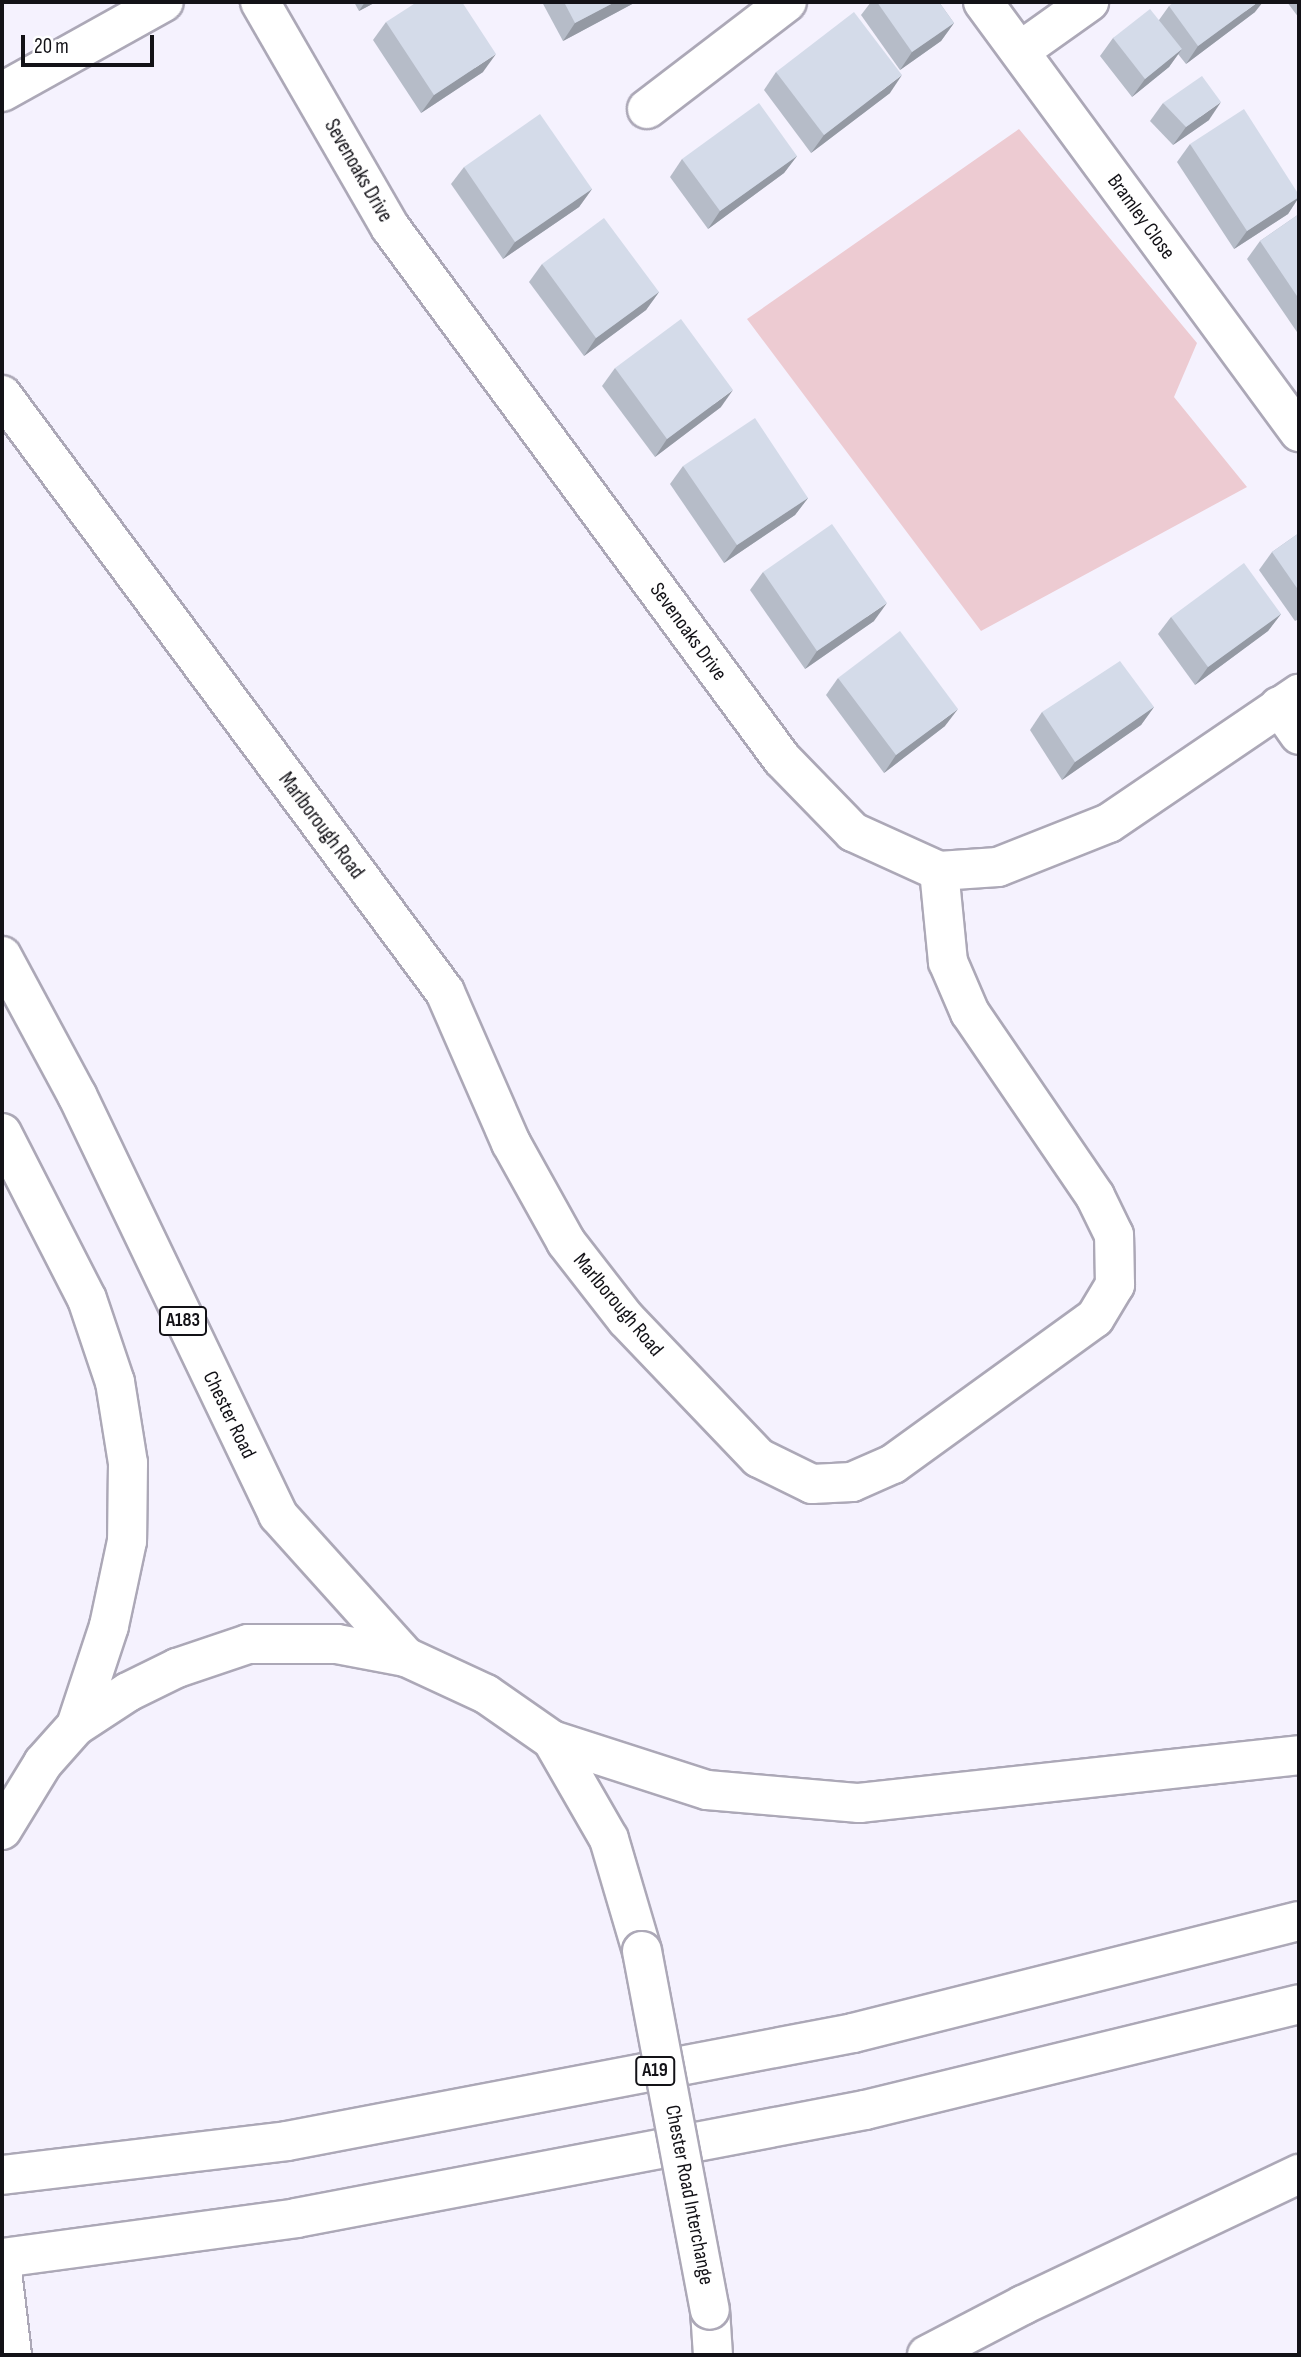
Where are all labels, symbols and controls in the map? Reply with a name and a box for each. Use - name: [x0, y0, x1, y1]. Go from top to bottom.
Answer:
- scale bar: [24, 21, 158, 65]
- text: 20 m: [34, 34, 69, 59]
- street label: Sevenoaks Drive: [318, 115, 398, 227]
- street label: Bramley Close: [1102, 170, 1180, 264]
- street label: Sevenoaks Drive: [644, 578, 732, 686]
- street label: Marlborough Road: [273, 768, 369, 884]
- street label: Marlborough Road: [568, 1248, 668, 1362]
- road number: A183: [158, 1306, 208, 1336]
- street label: Chester Road: [197, 1367, 261, 1463]
- road number: A19: [634, 2056, 676, 2086]
- street label: Chester Road Interchange: [659, 2103, 719, 2287]

